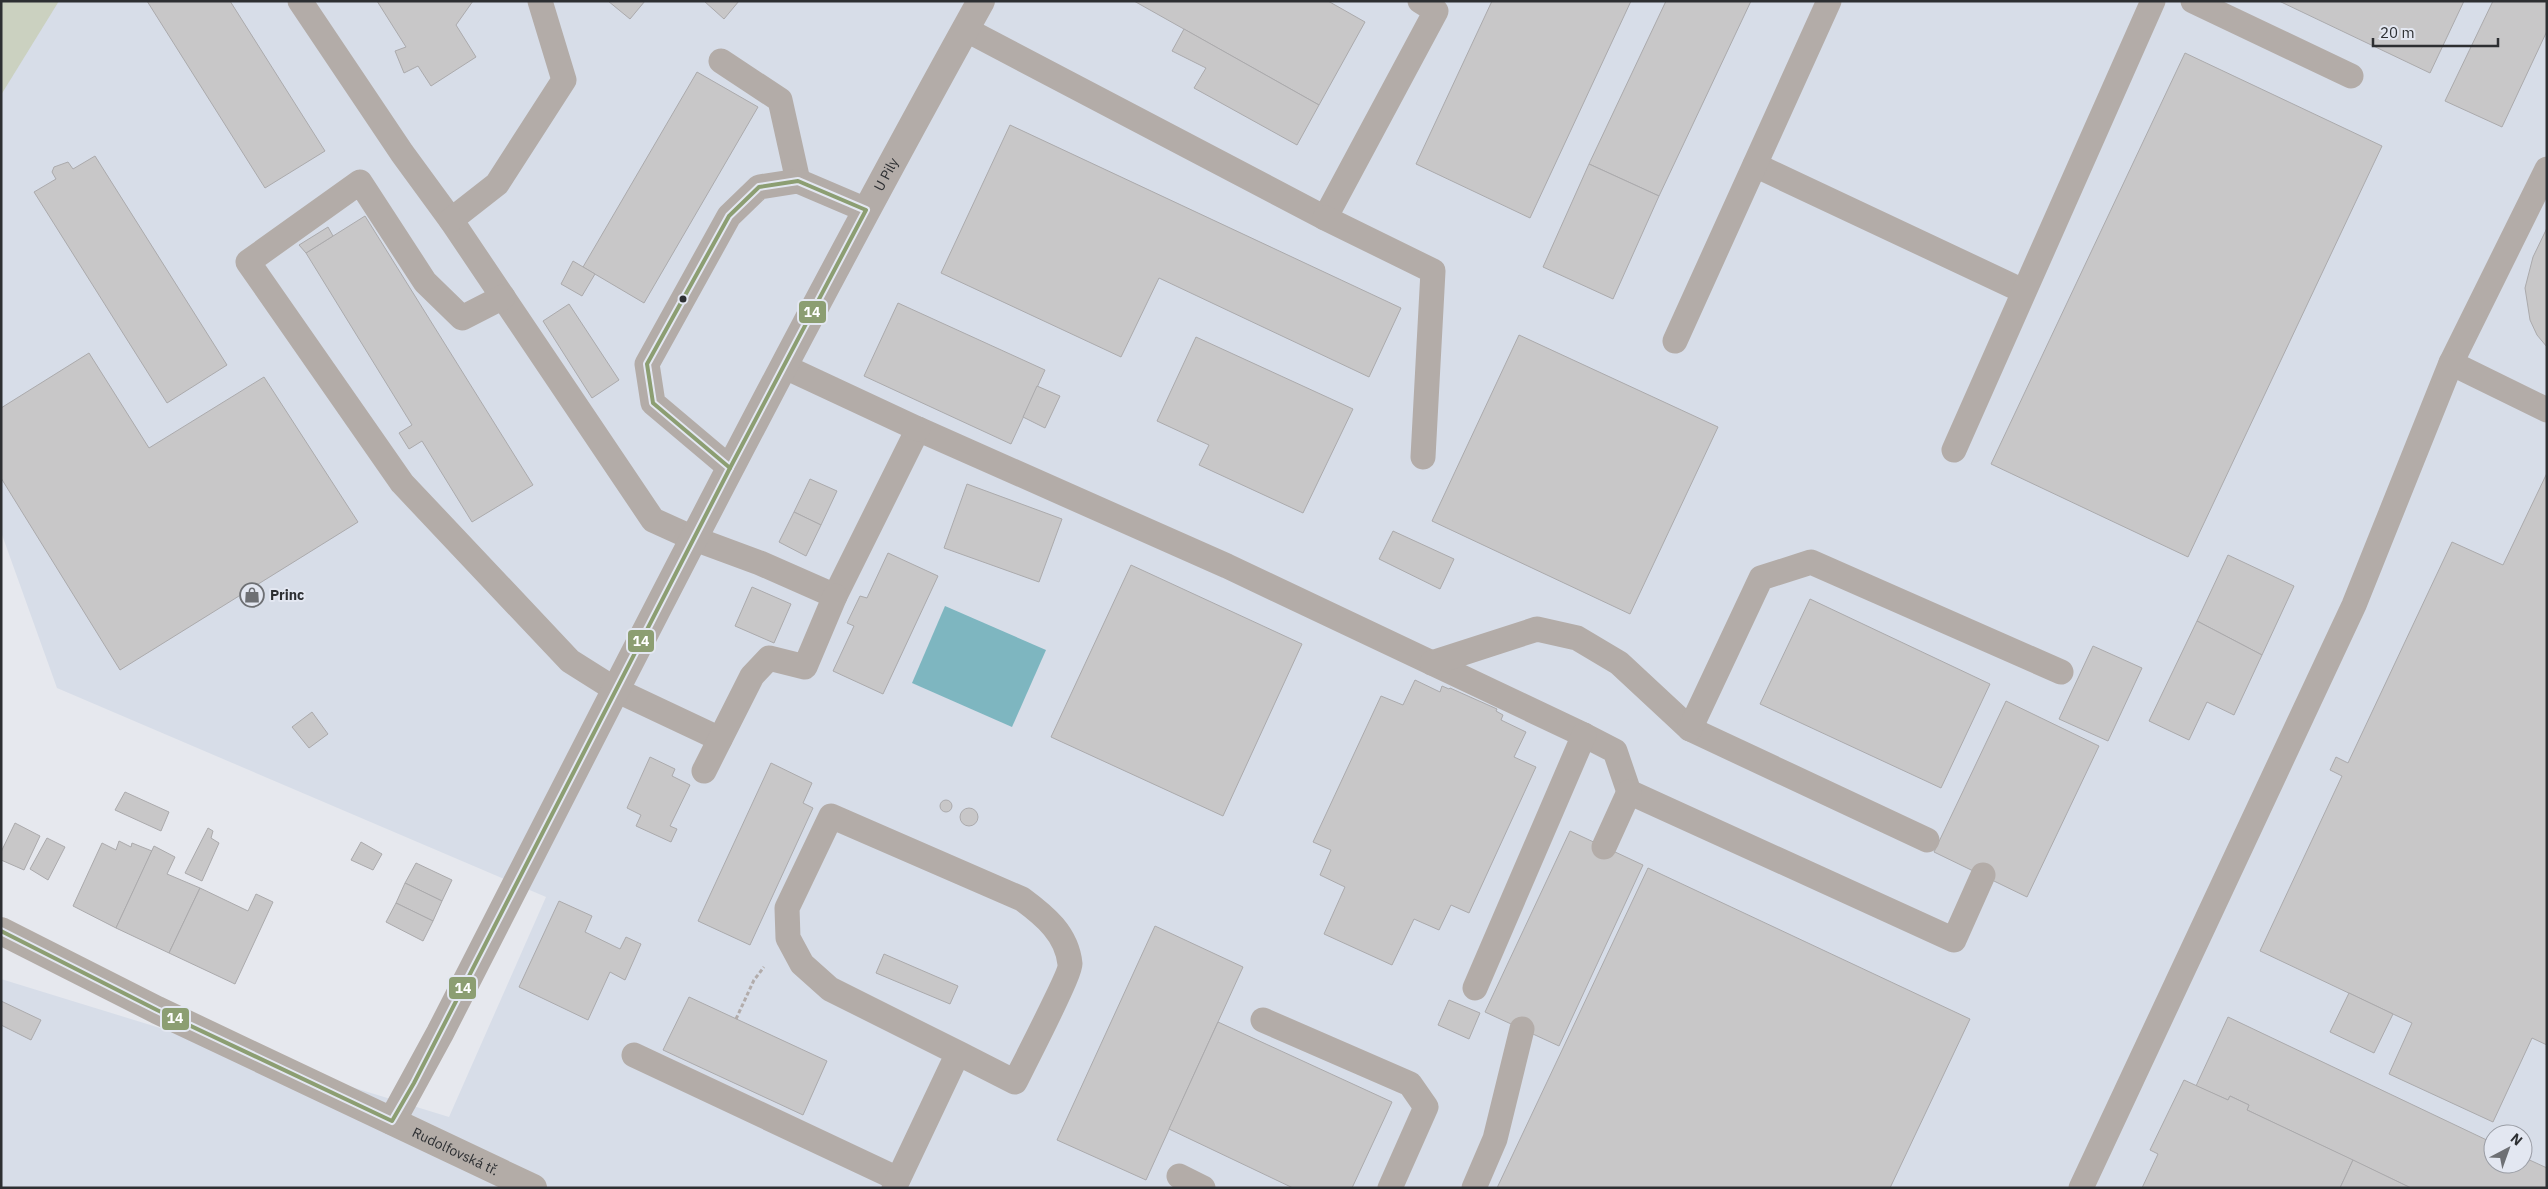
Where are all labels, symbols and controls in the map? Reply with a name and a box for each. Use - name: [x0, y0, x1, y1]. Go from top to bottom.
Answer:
- scale bar: [2373, 15, 2498, 47]
- text: 20 m: [2380, 23, 2415, 42]
- street label: U Pily: [870, 154, 902, 194]
- unlabelled marker: [678, 294, 688, 304]
- line badge: 14: [798, 300, 827, 324]
- text: 14: [804, 303, 820, 321]
- shop icon: Princ: [239, 582, 265, 608]
- place label: Princ: [270, 586, 304, 604]
- line badge: 14: [627, 629, 655, 653]
- text: 14: [633, 632, 649, 650]
- line badge: 14: [448, 976, 477, 1000]
- text: 14: [455, 979, 471, 997]
- line badge: 14: [161, 1007, 190, 1031]
- text: 14: [167, 1009, 183, 1027]
- street label: Rudolfovská tř.: [409, 1123, 502, 1179]
- north arrow: [2483, 1124, 2533, 1174]
- text: N: [2507, 1129, 2526, 1149]

